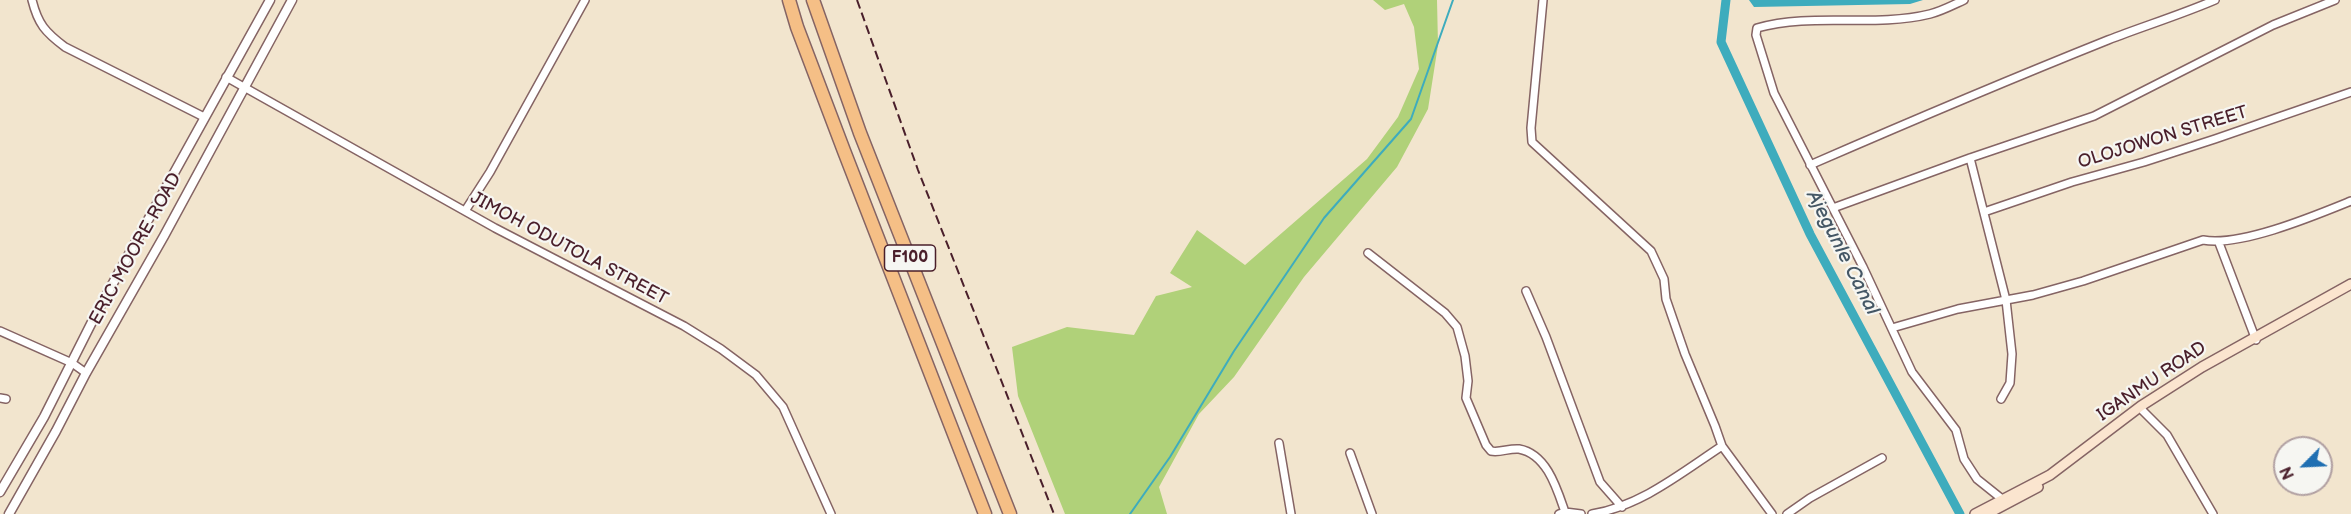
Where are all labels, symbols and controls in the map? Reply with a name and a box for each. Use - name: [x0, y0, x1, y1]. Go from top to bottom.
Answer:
- street label: OLOJOWON STREET: [2075, 102, 2251, 174]
- street label: ERIC MOORE ROAD: [85, 169, 187, 329]
- water label: Ajegunle Canal: [1800, 187, 1884, 319]
- street label: JIMOH ODUTOLA STREET: [466, 188, 672, 310]
- road number: F100: [884, 245, 936, 271]
- street label: IGANMU ROAD: [2093, 338, 2211, 426]
- north arrow: [2273, 436, 2333, 496]
- text: N: [2277, 463, 2299, 482]

